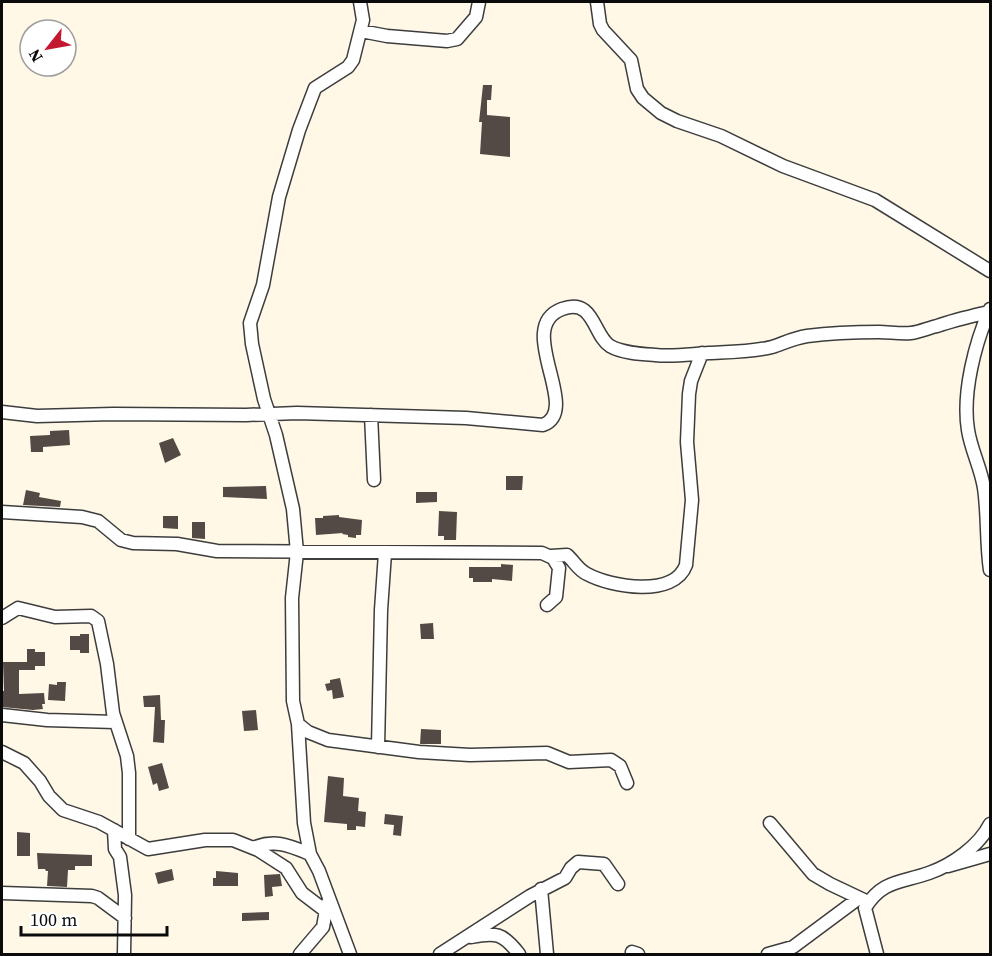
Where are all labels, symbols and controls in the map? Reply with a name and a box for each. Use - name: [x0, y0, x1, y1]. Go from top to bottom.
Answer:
- north arrow: [18, 18, 78, 78]
- text: N: [23, 45, 48, 66]
- scale bar: [21, 899, 166, 937]
- text: 100 m: [30, 907, 77, 932]

